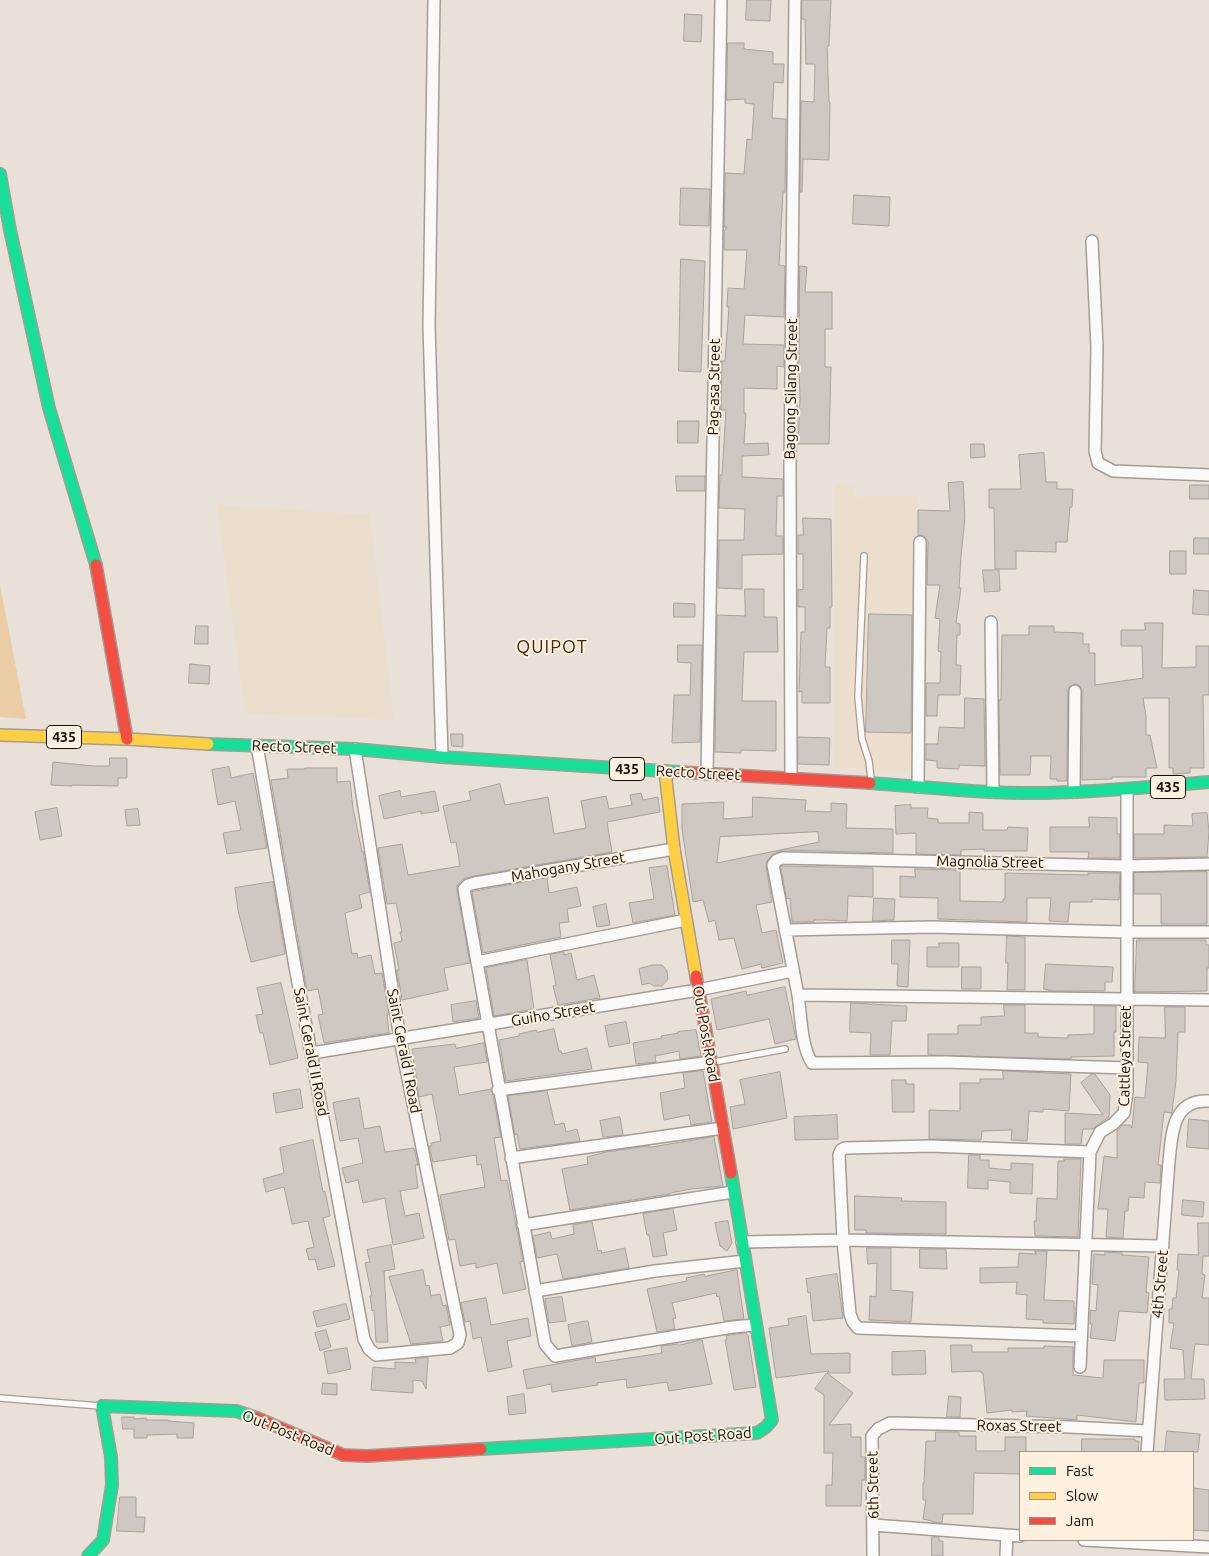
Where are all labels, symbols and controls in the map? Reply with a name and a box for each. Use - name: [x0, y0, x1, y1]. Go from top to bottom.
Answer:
- street label: Bagong Silang Street: [781, 318, 801, 460]
- street label: Pag-asa Street: [704, 338, 724, 436]
- district label: QUIPOT: [516, 636, 588, 658]
- road number: 435: [46, 726, 82, 749]
- street label: Recto Street: [251, 737, 337, 757]
- road number: 435: [610, 758, 644, 781]
- street label: Recto Street: [655, 762, 741, 784]
- road number: 435: [1150, 776, 1186, 799]
- street label: Mahogany Street: [510, 848, 626, 886]
- street label: Magnolia Street: [936, 852, 1044, 872]
- street label: Out Post Road: [689, 984, 723, 1084]
- street label: Saint Gerald II Road: [290, 986, 332, 1118]
- street label: Saint Gerald I Road: [383, 987, 425, 1115]
- street label: Guiho Street: [510, 998, 596, 1030]
- street label: Cattleya Street: [1115, 1005, 1135, 1107]
- street label: 4th Street: [1148, 1249, 1172, 1319]
- street label: Out Post Road: [239, 1406, 337, 1460]
- street label: Roxas Street: [976, 1416, 1062, 1436]
- street label: Out Post Road: [654, 1424, 752, 1448]
- street label: 6th Street: [863, 1451, 883, 1519]
- legend: [1019, 1451, 1194, 1541]
- text: Fast: [1066, 1462, 1093, 1479]
- text: Slow: [1066, 1487, 1098, 1504]
- text: Jam: [1066, 1512, 1094, 1529]

